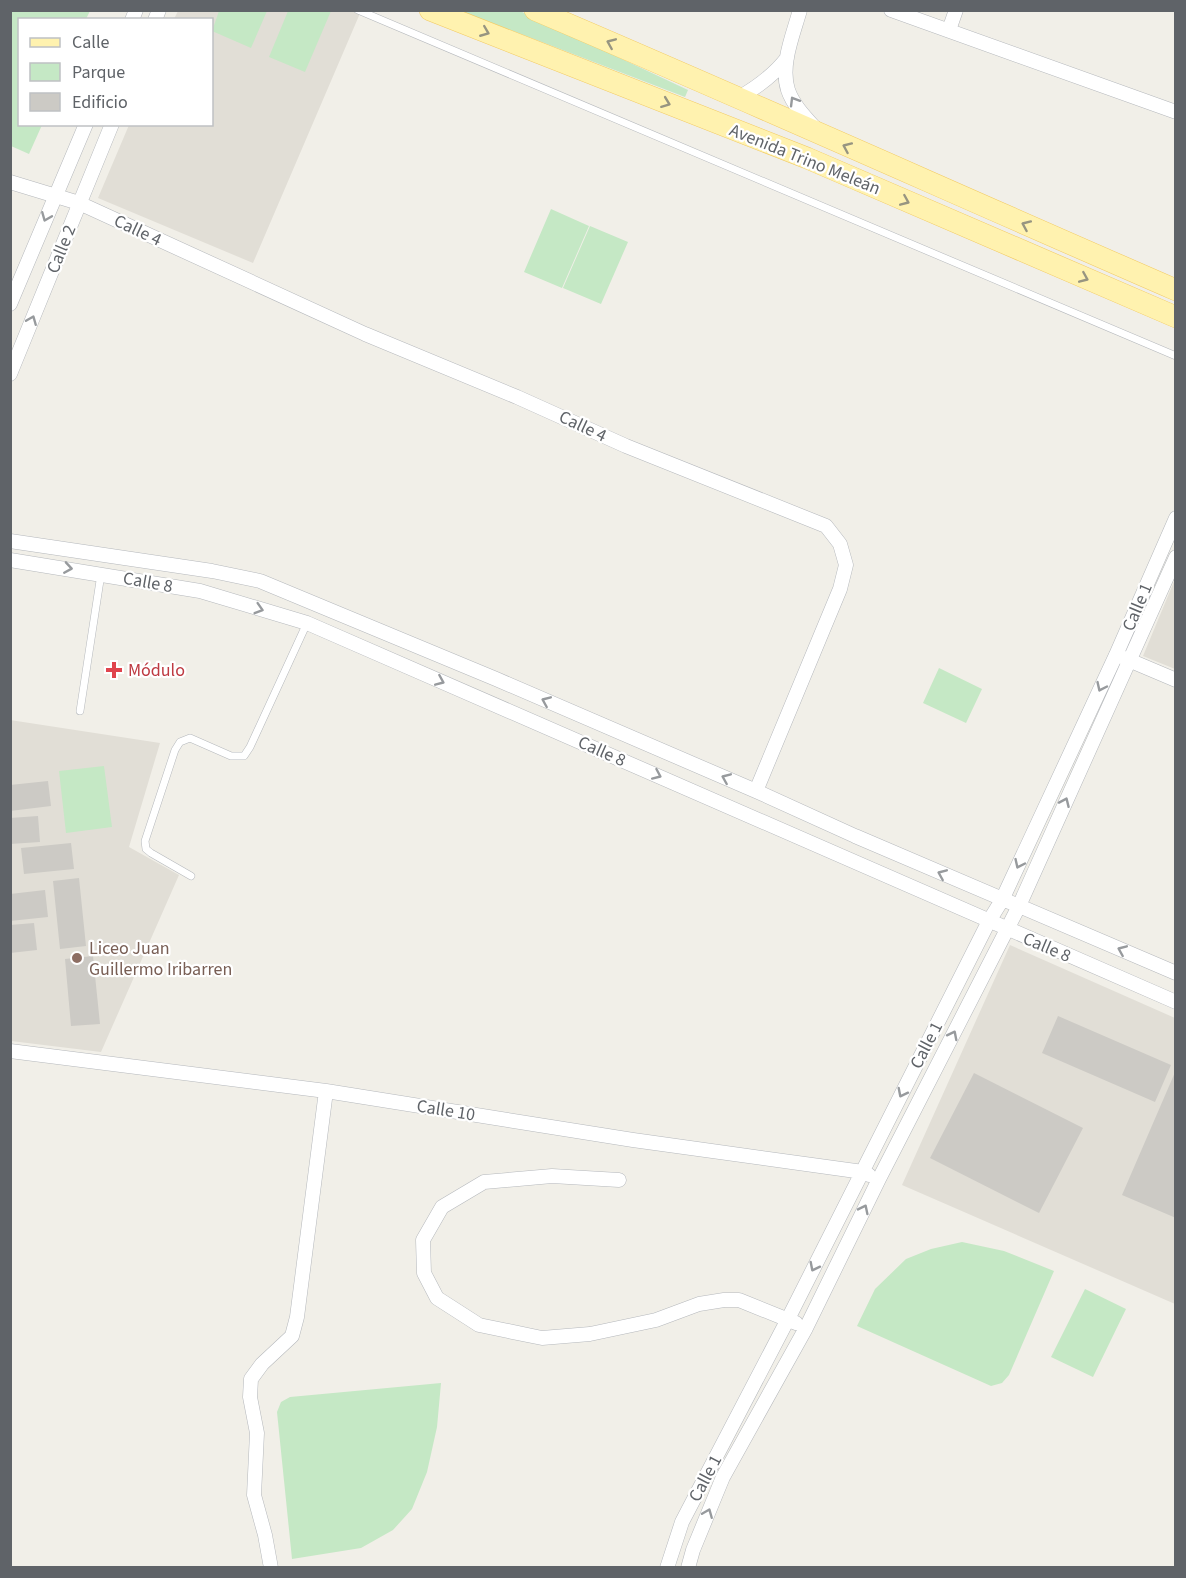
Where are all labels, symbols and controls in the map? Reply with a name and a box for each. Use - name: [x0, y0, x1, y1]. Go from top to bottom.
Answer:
- legend: [18, 18, 213, 126]
- one-way arrow: [478, 25, 489, 37]
- text: Calle: [72, 30, 110, 55]
- one-way arrow: [606, 38, 617, 50]
- text: Parque: [72, 60, 125, 85]
- text: Edificio: [72, 90, 128, 115]
- one-way arrow: [660, 96, 671, 108]
- one-way arrow: [790, 97, 802, 107]
- street label: Avenida Trino Meleán: [726, 118, 884, 201]
- one-way arrow: [842, 142, 853, 154]
- one-way arrow: [899, 194, 910, 206]
- street label: Calle 4: [110, 209, 166, 252]
- one-way arrow: [41, 210, 53, 221]
- one-way arrow: [1021, 220, 1032, 232]
- street label: Calle 2: [41, 221, 82, 277]
- one-way arrow: [1078, 271, 1089, 283]
- one-way arrow: [25, 315, 37, 326]
- street label: Calle 4: [555, 405, 611, 448]
- one-way arrow: [64, 562, 73, 574]
- street label: Calle 8: [121, 566, 175, 599]
- street label: Calle 1: [1116, 579, 1159, 635]
- one-way arrow: [253, 602, 264, 614]
- place label: Módulo: [128, 658, 185, 683]
- marker: Módulo: [105, 661, 123, 679]
- one-way arrow: [433, 674, 444, 686]
- one-way arrow: [1097, 680, 1109, 691]
- one-way arrow: [542, 696, 553, 708]
- street label: Calle 8: [574, 730, 630, 773]
- one-way arrow: [651, 768, 662, 780]
- one-way arrow: [721, 773, 732, 785]
- one-way arrow: [1057, 798, 1069, 809]
- one-way arrow: [1014, 857, 1026, 868]
- one-way arrow: [938, 869, 949, 881]
- street label: Calle 8: [1019, 926, 1075, 969]
- place label: Liceo Juan Guillermo Iribarren: [89, 936, 232, 982]
- one-way arrow: [1117, 945, 1128, 957]
- marker: Liceo Juan Guillermo Iribarren: [70, 951, 84, 965]
- street label: Calle 1: [904, 1017, 949, 1073]
- one-way arrow: [946, 1031, 957, 1041]
- one-way arrow: [898, 1087, 909, 1098]
- street label: Calle 10: [415, 1094, 477, 1127]
- one-way arrow: [857, 1204, 869, 1215]
- one-way arrow: [810, 1261, 821, 1272]
- street label: Calle 1: [683, 1450, 728, 1506]
- one-way arrow: [701, 1508, 713, 1519]

